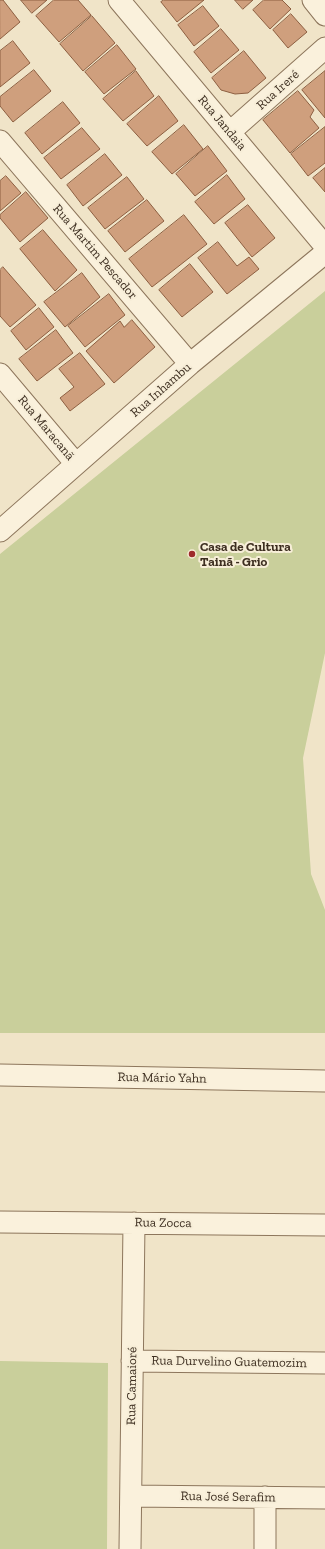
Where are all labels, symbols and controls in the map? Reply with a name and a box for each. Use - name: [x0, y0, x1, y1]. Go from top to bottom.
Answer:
- street label: Rua Ireré: [254, 67, 302, 113]
- street label: Rua Jandaia: [194, 92, 250, 154]
- street label: Rua Martim Pescador: [49, 201, 141, 303]
- street label: Rua Inhambu: [128, 359, 194, 421]
- street label: Rua Maracanã: [14, 392, 78, 464]
- place label: Casa de Cultura Tainã - Grio: [200, 539, 291, 570]
- marker: Casa de Cultura Tainã - Grio: [187, 549, 197, 559]
- street label: Rua Mário Yahn: [117, 1069, 207, 1087]
- street label: Rua Zocca: [134, 1215, 192, 1231]
- street label: Rua Camaioré: [124, 1347, 140, 1425]
- street label: Rua Durvelino Guatemozim: [151, 1353, 307, 1371]
- street label: Rua José Serafim: [180, 1488, 276, 1506]

